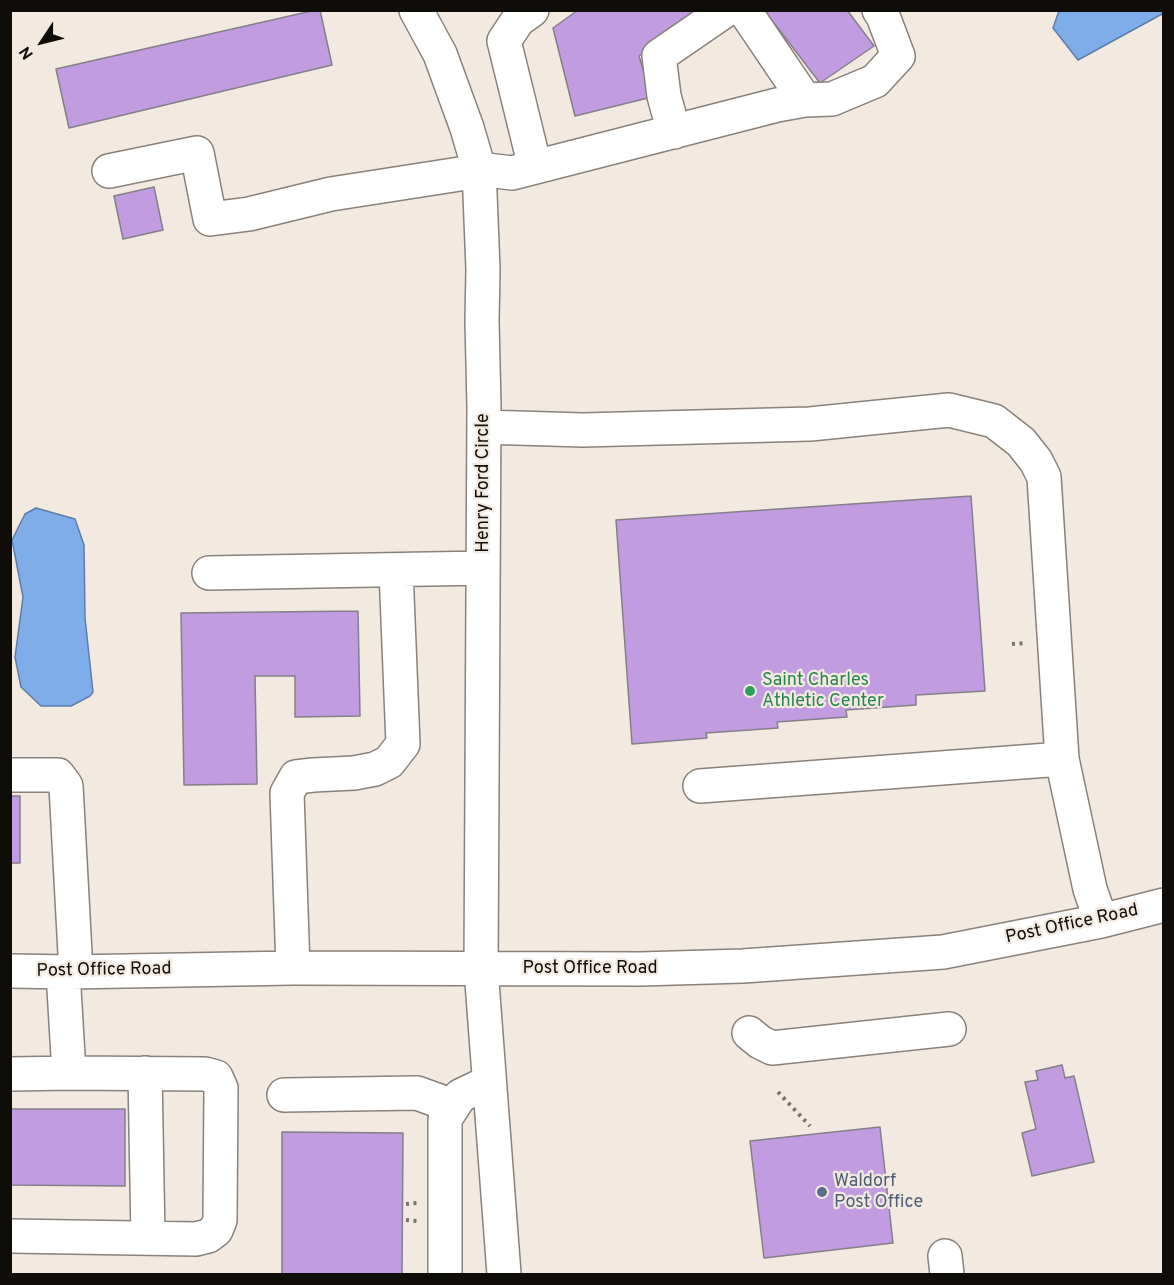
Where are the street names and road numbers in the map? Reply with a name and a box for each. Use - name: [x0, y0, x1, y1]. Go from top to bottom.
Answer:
- street label: Henry Ford Circle: [473, 413, 495, 553]
- street label: Post Office Road: [1004, 900, 1140, 950]
- street label: Post Office Road: [522, 958, 658, 980]
- street label: Post Office Road: [36, 959, 172, 983]

